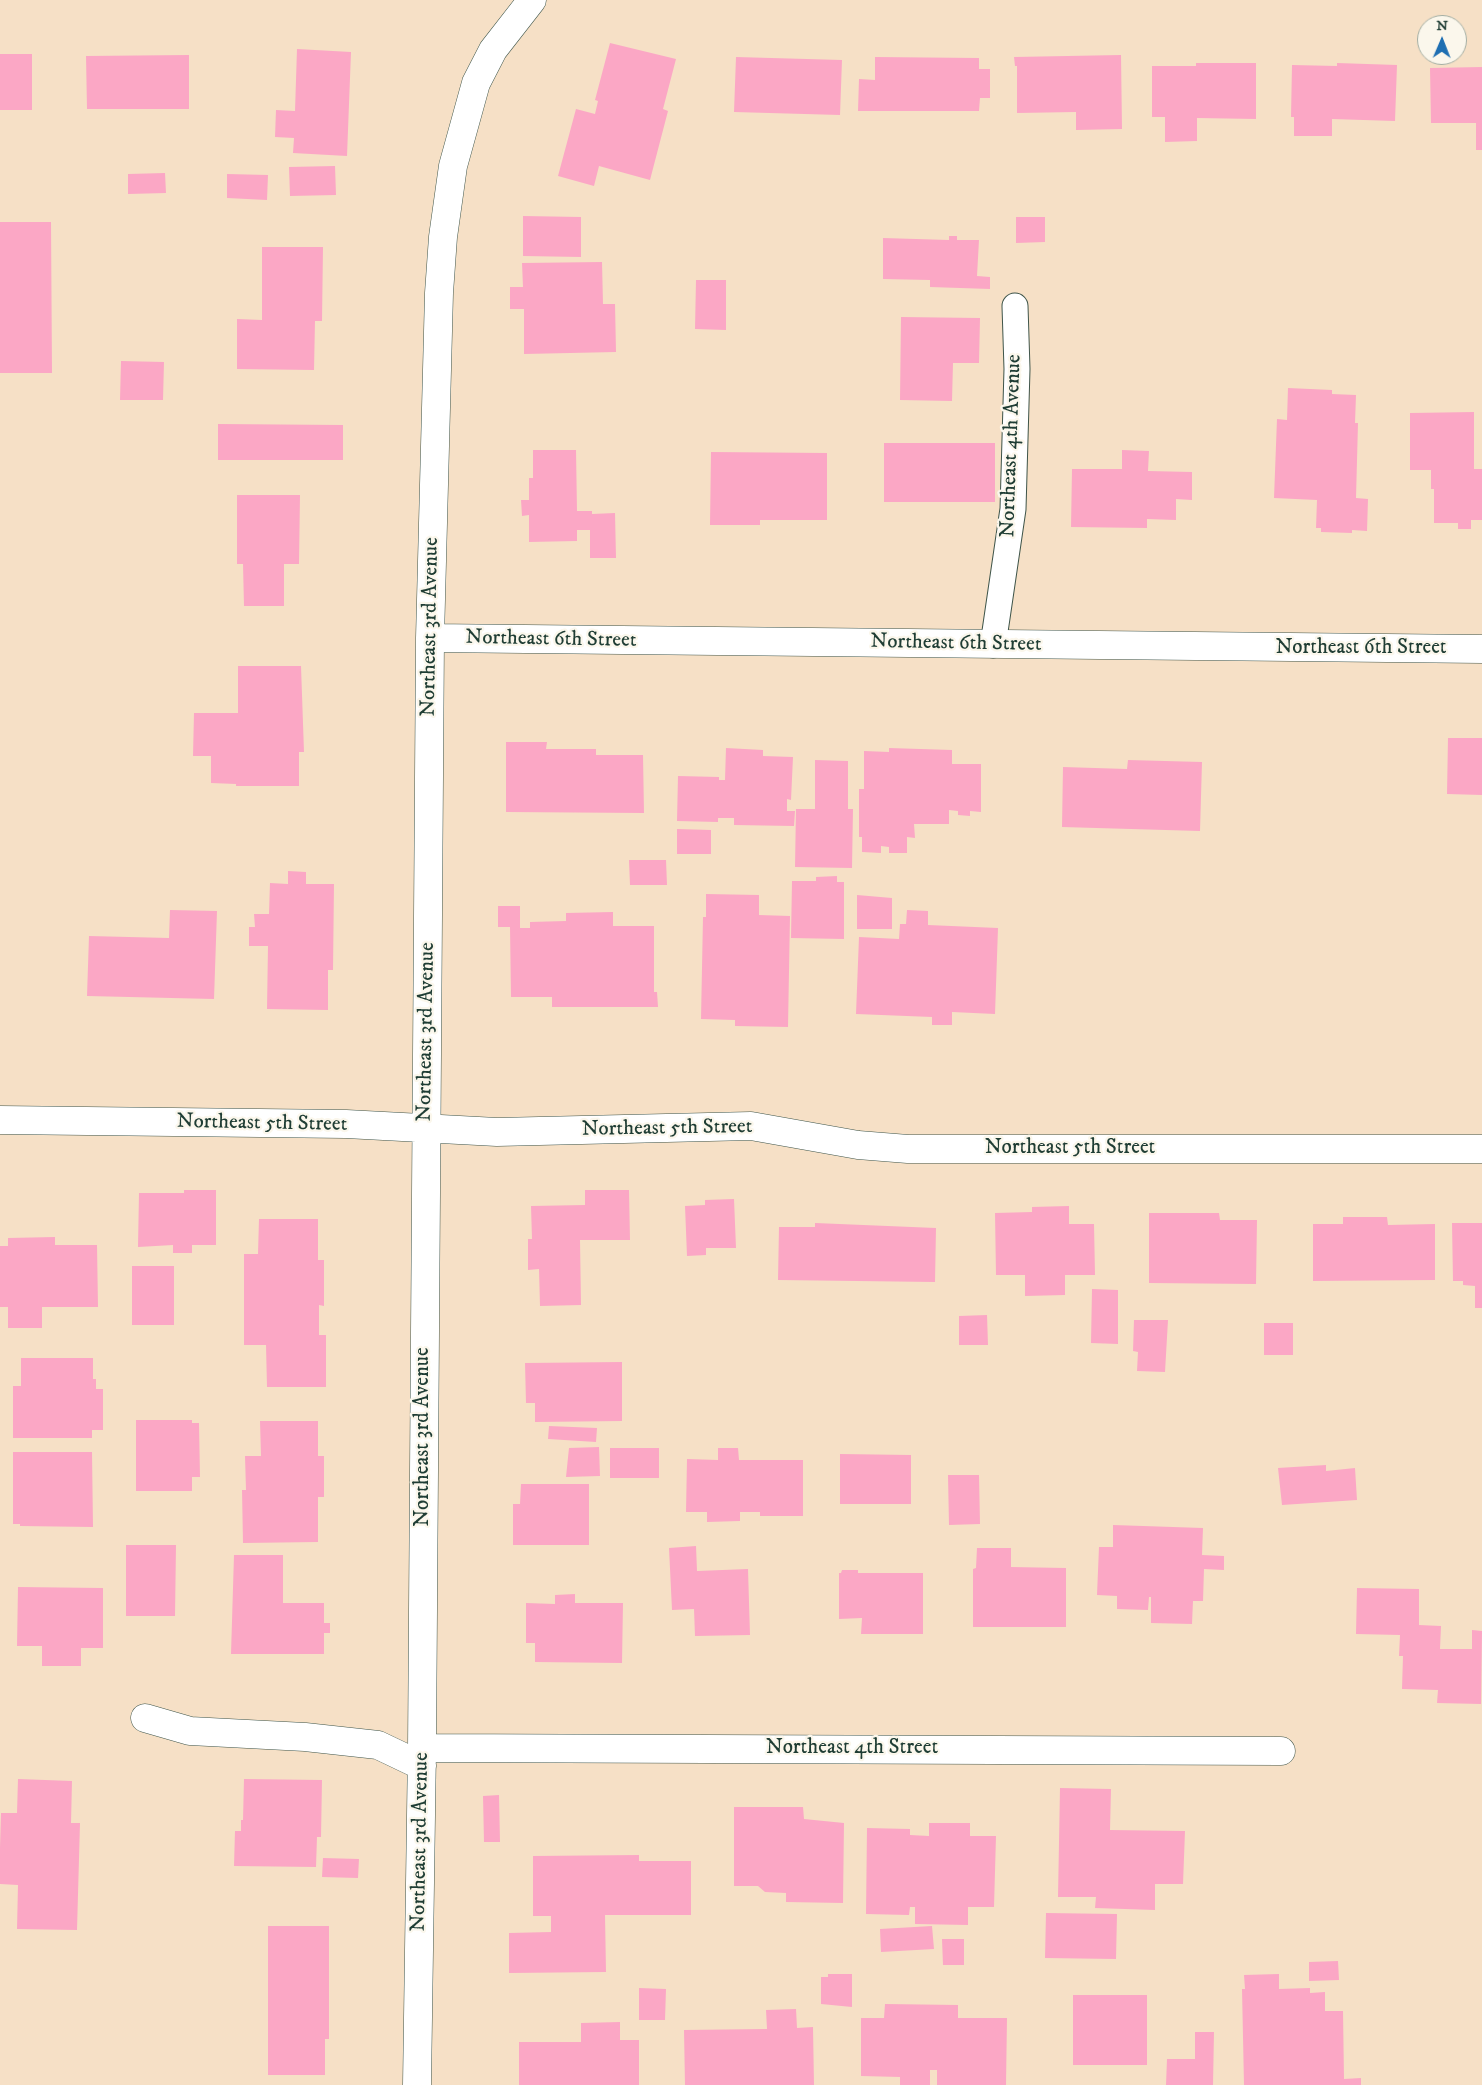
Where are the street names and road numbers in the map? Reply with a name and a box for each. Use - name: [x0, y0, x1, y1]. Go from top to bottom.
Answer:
- street label: Northeast 4th Avenue: [996, 354, 1028, 538]
- street label: Northeast 3rd Avenue: [417, 537, 445, 717]
- street label: Northeast 6th Street: [465, 626, 637, 654]
- street label: Northeast 6th Street: [870, 630, 1042, 658]
- street label: Northeast 6th Street: [1275, 636, 1447, 662]
- street label: Northeast 3rd Avenue: [413, 942, 441, 1122]
- street label: Northeast 5th Street: [176, 1110, 348, 1138]
- street label: Northeast 5th Street: [581, 1115, 753, 1143]
- street label: Northeast 5th Street: [985, 1136, 1155, 1162]
- street label: Northeast 3rd Avenue: [411, 1347, 437, 1527]
- street label: Northeast 4th Street: [766, 1736, 938, 1762]
- street label: Northeast 3rd Avenue: [407, 1752, 435, 1932]

